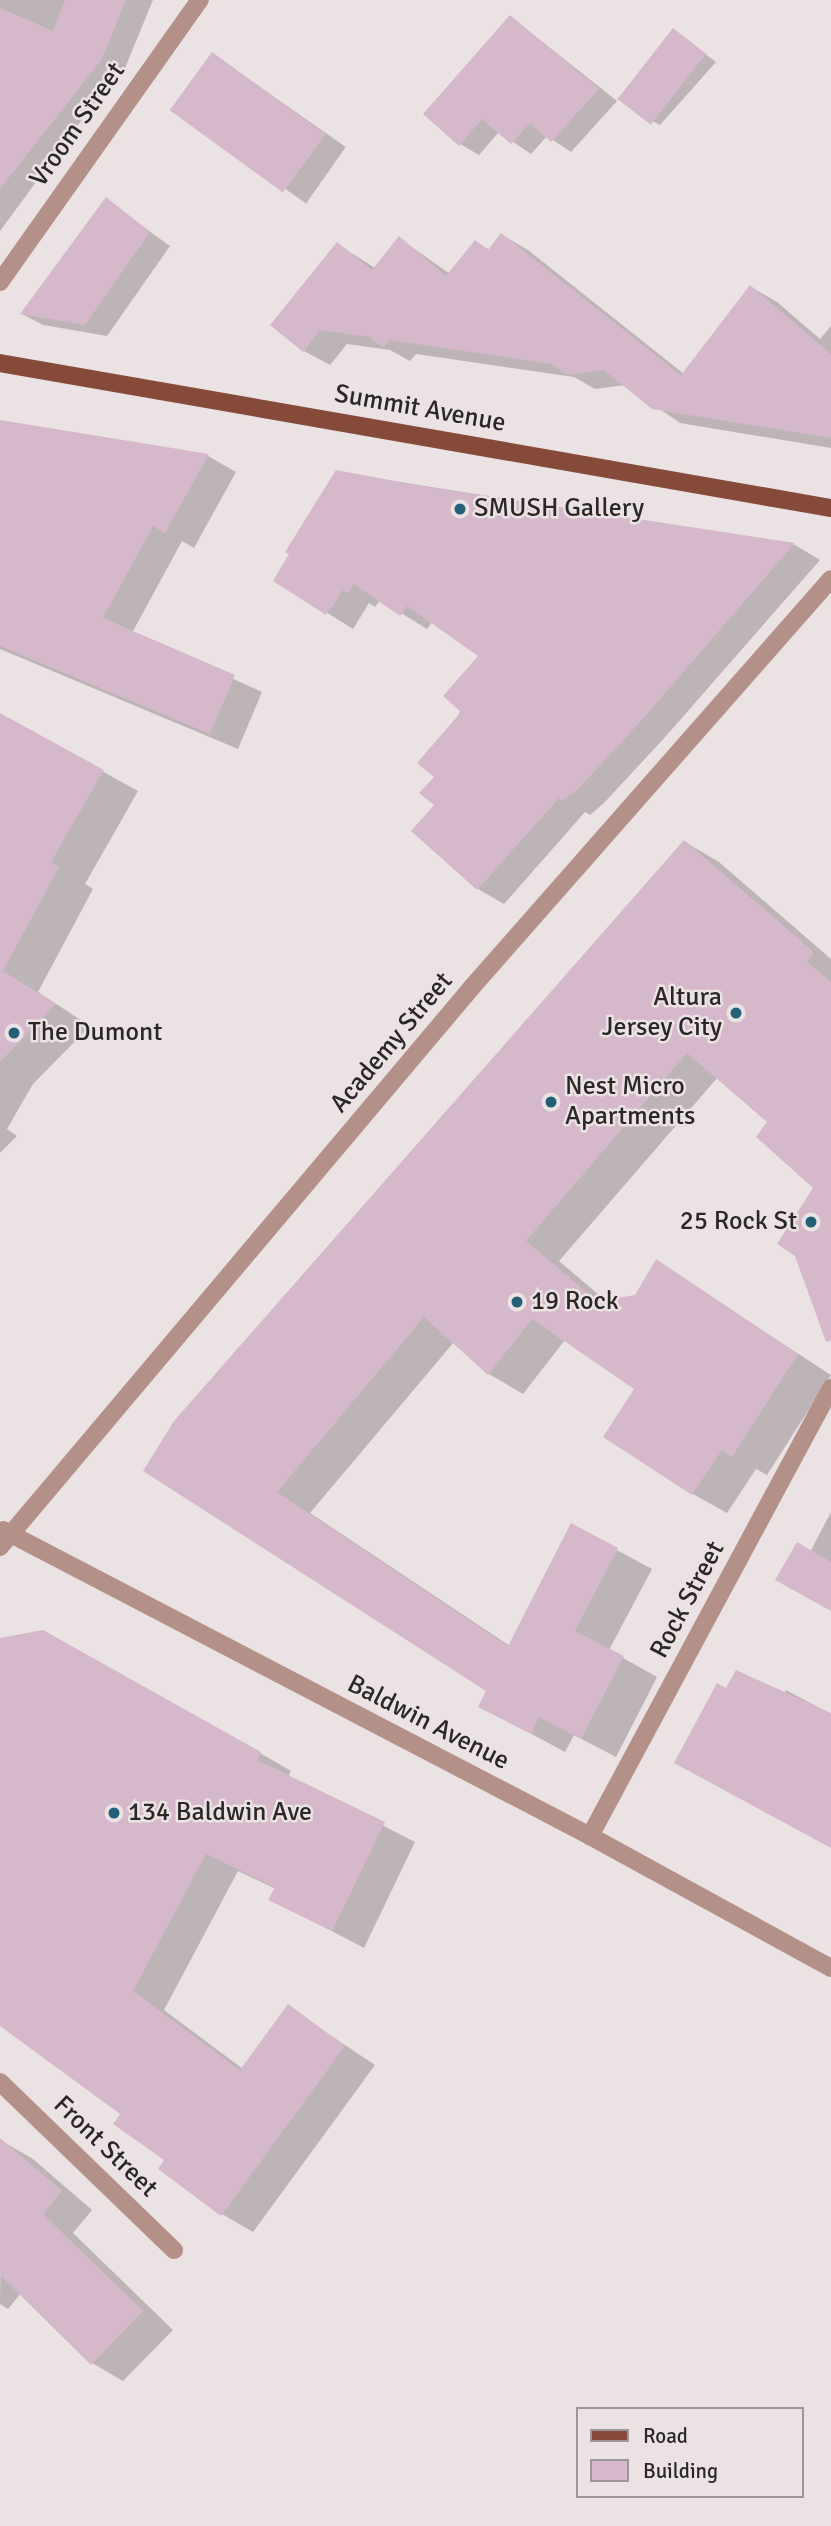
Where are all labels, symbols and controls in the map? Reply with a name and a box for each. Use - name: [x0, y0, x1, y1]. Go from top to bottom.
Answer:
- street label: Vroom Street: [24, 57, 132, 193]
- street label: Summit Avenue: [332, 379, 508, 439]
- place label: SMUSH Gallery: [474, 493, 644, 525]
- marker: SMUSH Gallery: [452, 501, 468, 517]
- street label: Academy Street: [324, 966, 460, 1120]
- place label: Altura Jersey City: [602, 982, 722, 1044]
- marker: Altura Jersey City: [728, 1005, 744, 1021]
- place label: The Dumont: [28, 1017, 162, 1049]
- marker: The Dumont: [6, 1025, 22, 1041]
- place label: Nest Micro Apartments: [565, 1071, 695, 1132]
- marker: Nest Micro Apartments: [543, 1094, 559, 1110]
- place label: 25 Rock St: [680, 1206, 797, 1238]
- marker: 25 Rock St: [803, 1214, 819, 1230]
- place label: 19 Rock: [531, 1286, 619, 1318]
- marker: 19 Rock: [509, 1294, 525, 1310]
- street label: Rock Street: [644, 1536, 732, 1664]
- street label: Baldwin Avenue: [342, 1669, 514, 1777]
- place label: 134 Baldwin Ave: [128, 1797, 312, 1829]
- marker: 134 Baldwin Ave: [106, 1805, 122, 1821]
- street label: Front Street: [47, 2090, 163, 2204]
- legend: [576, 2407, 803, 2498]
- text: Road: [643, 2423, 688, 2449]
- text: Building: [643, 2458, 718, 2484]

